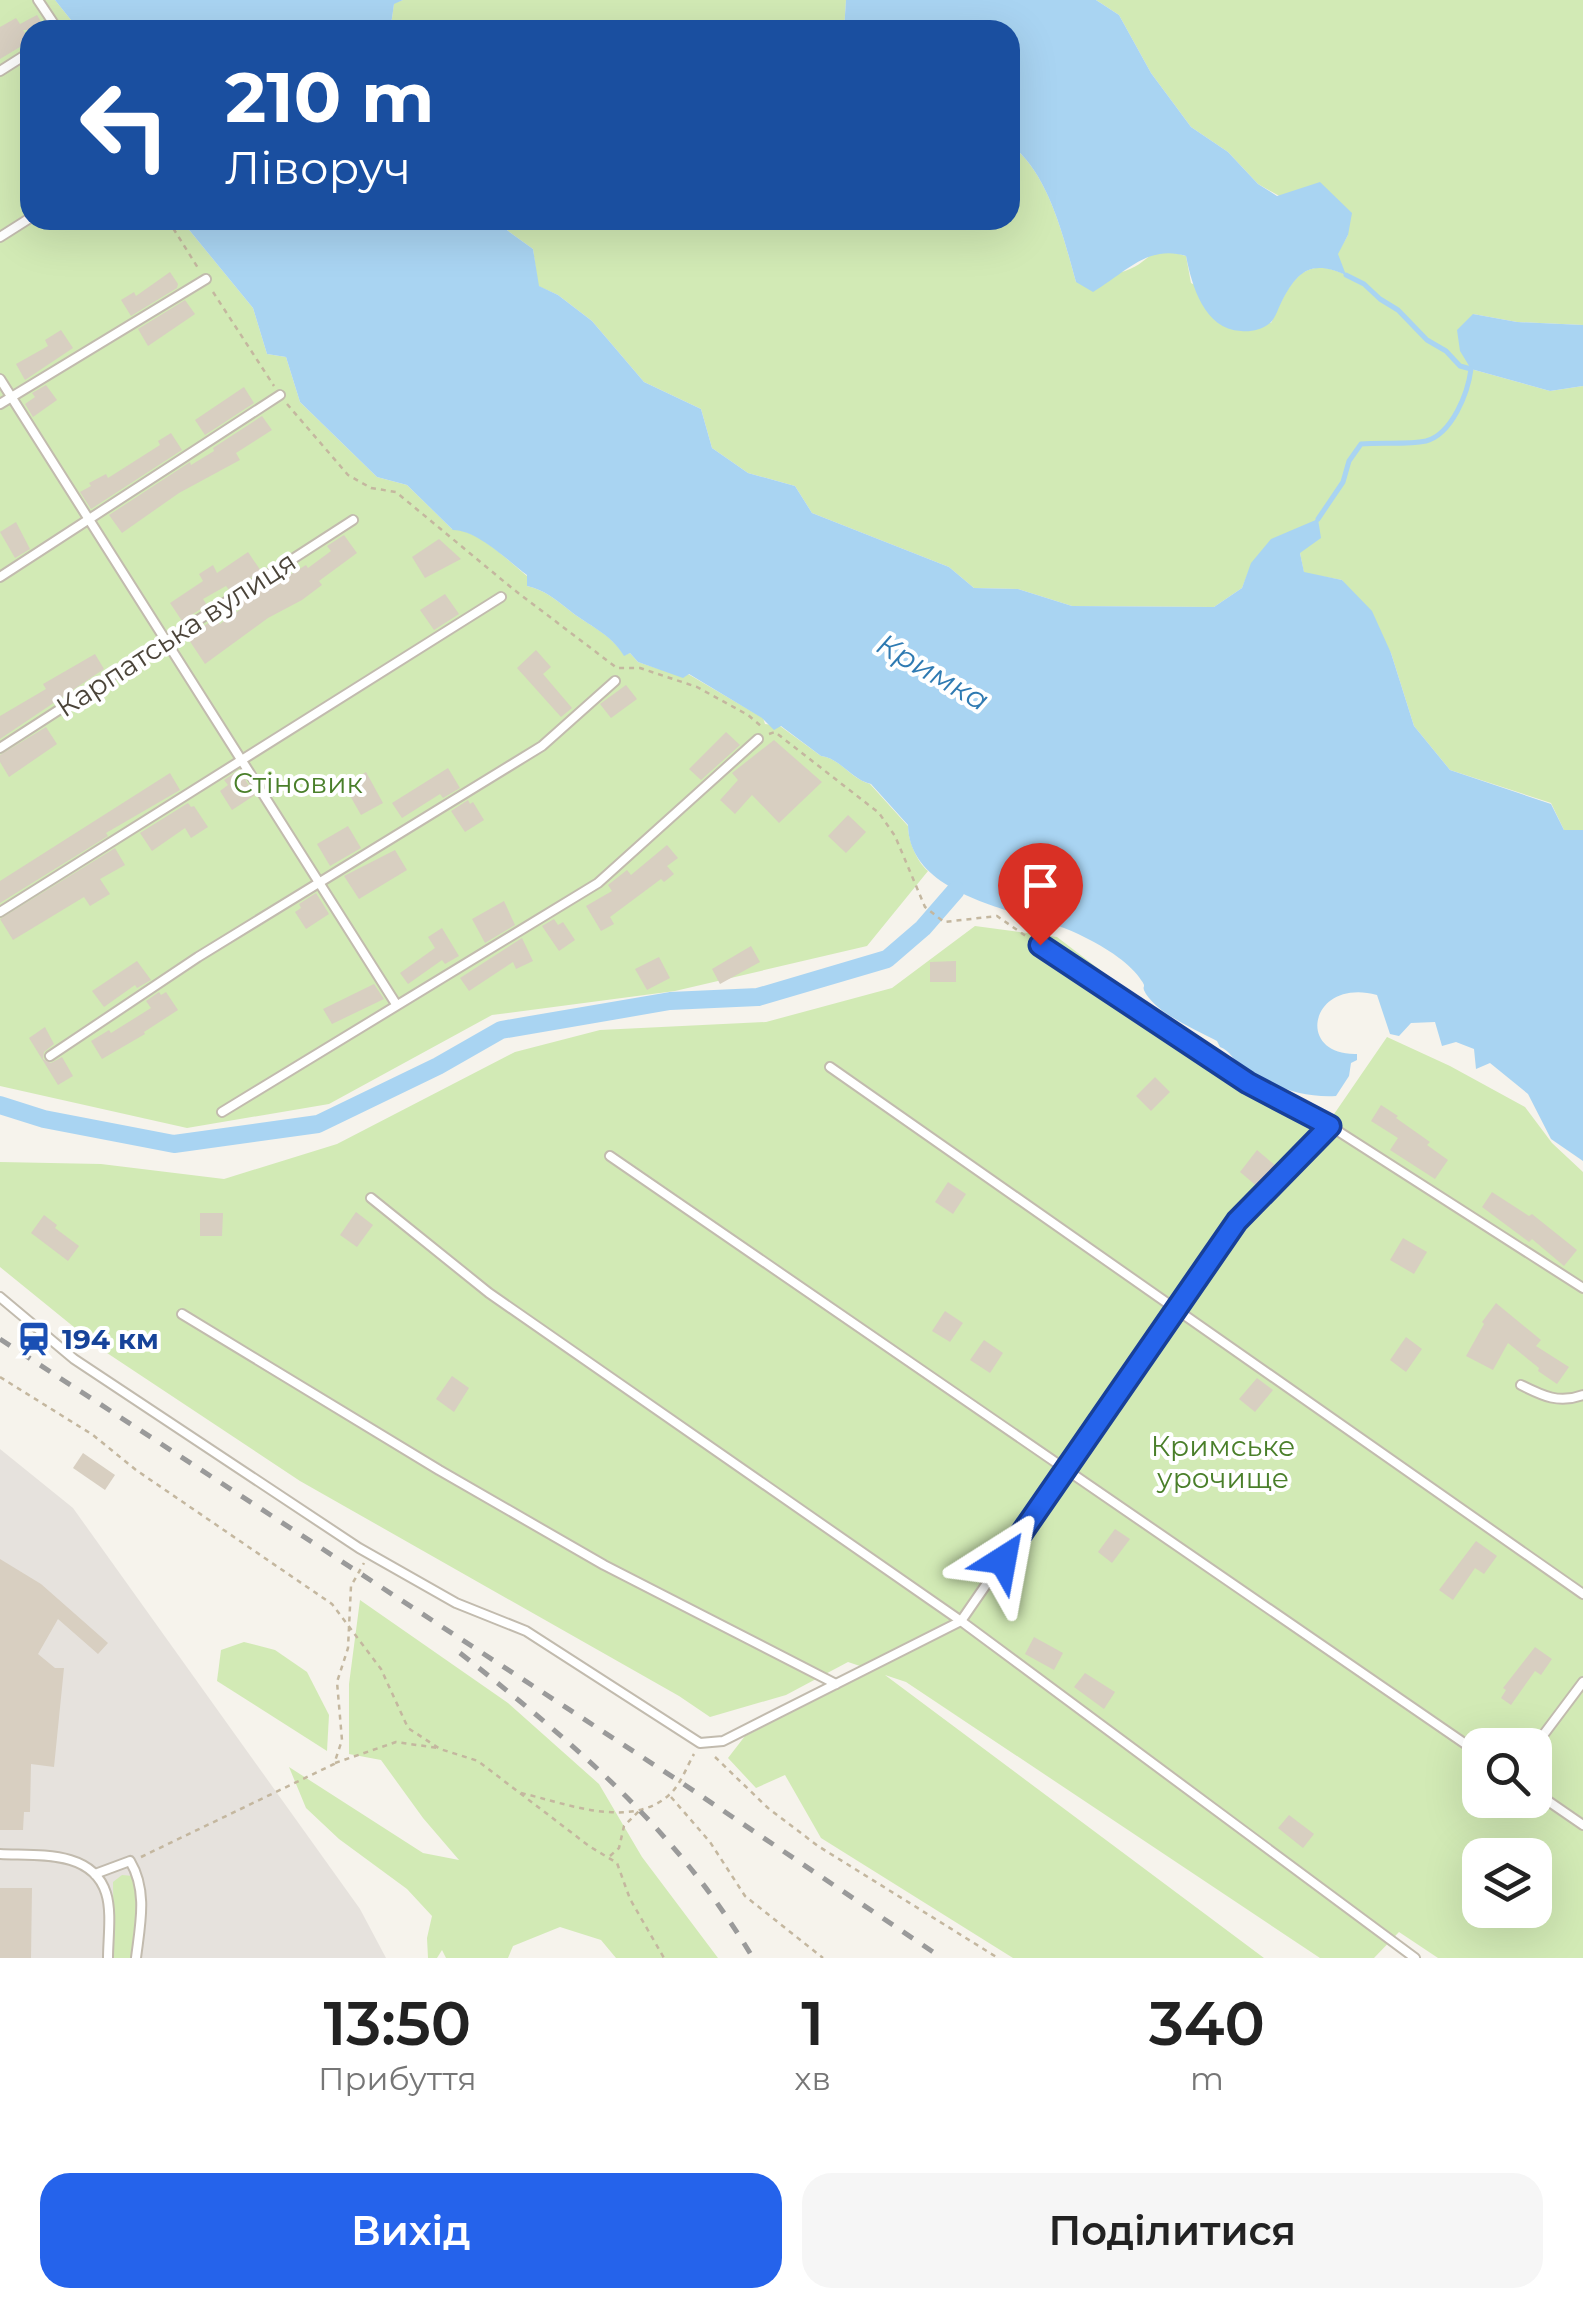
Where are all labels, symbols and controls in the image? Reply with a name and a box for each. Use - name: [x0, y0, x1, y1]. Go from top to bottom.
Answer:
- text: 210 m: [225, 54, 435, 140]
- icon: left: [60, 60, 190, 190]
- text: Ліворуч: [225, 140, 411, 195]
- street label: Карпатська вулиця: [50, 544, 302, 724]
- water label: Кримка: [870, 625, 996, 719]
- park label: Стіновик: [233, 766, 363, 800]
- pin: [998, 843, 1083, 946]
- icon: arrive: [1013, 858, 1068, 913]
- station icon: 194 км: [15, 1320, 53, 1358]
- place label: 194 км: [62, 1322, 159, 1356]
- park label: Кримське урочище: [1151, 1429, 1295, 1495]
- position arrow: [951, 1508, 1055, 1612]
- map controls: [1462, 1728, 1552, 1928]
- button: search: [1462, 1728, 1552, 1818]
- button: layers: [1462, 1838, 1552, 1928]
- text: 13:50: [323, 1987, 471, 2060]
- text: 1: [801, 1987, 824, 2060]
- text: 340: [1149, 1987, 1265, 2060]
- text: Прибуття: [318, 2059, 477, 2098]
- text: хв: [795, 2059, 831, 2098]
- text: m: [1190, 2059, 1224, 2098]
- button: Вихід: [40, 2173, 782, 2288]
- button: Поділитися: [802, 2173, 1543, 2288]

